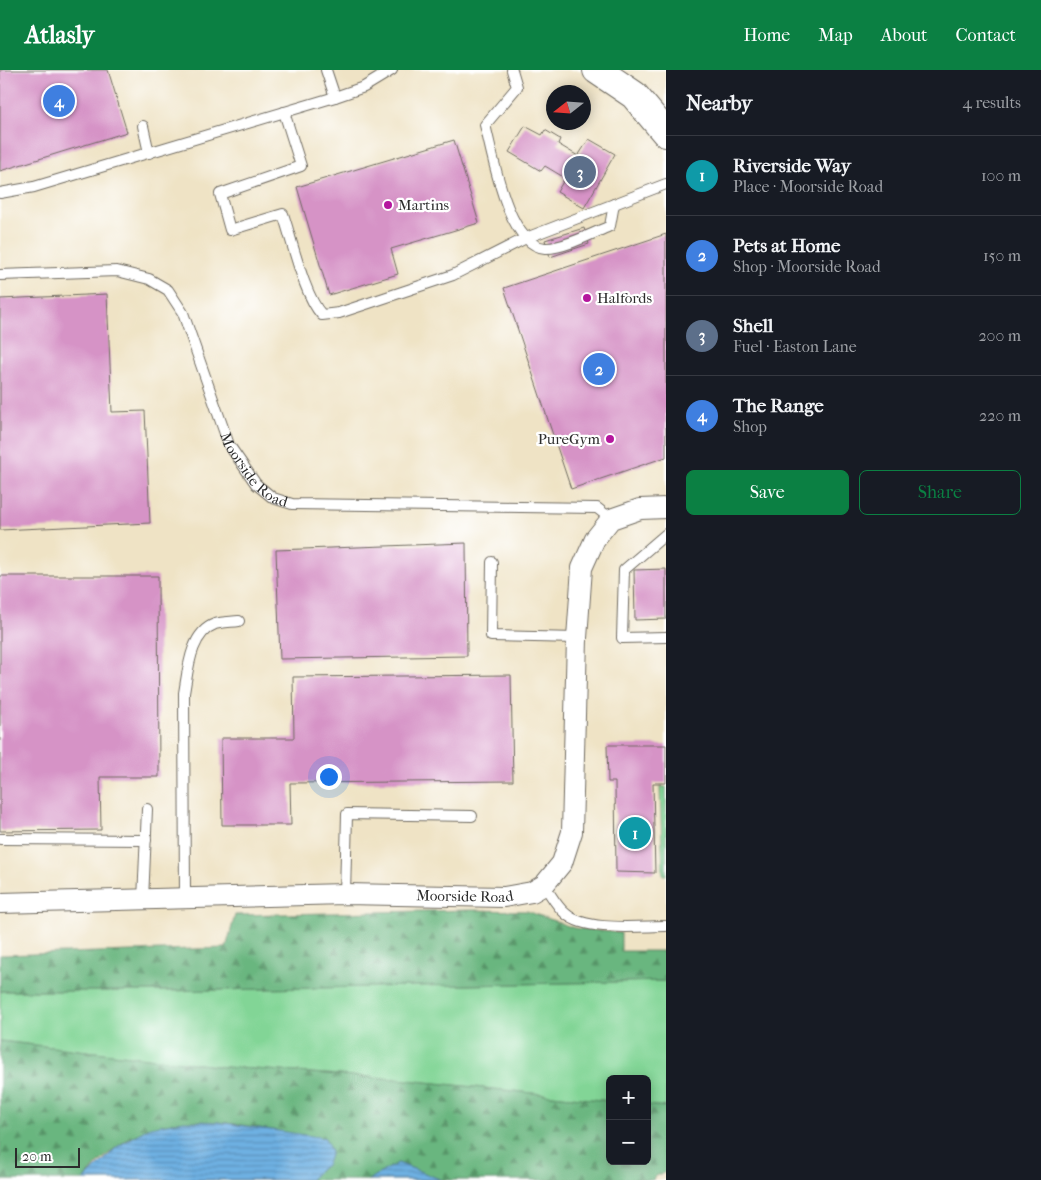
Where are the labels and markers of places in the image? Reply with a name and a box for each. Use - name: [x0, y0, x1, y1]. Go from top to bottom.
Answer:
- pin: 4: [43, 82, 75, 120]
- pin: 3: [564, 153, 596, 191]
- place label: Martins: [398, 196, 450, 214]
- marker: Martins: [382, 199, 394, 211]
- place label: Halfords: [597, 289, 652, 307]
- marker: Halfords: [581, 292, 593, 304]
- pin: 2: [583, 350, 615, 388]
- place label: PureGym: [538, 430, 601, 448]
- marker: PureGym: [604, 433, 616, 445]
- pin: 1: [619, 814, 651, 852]

